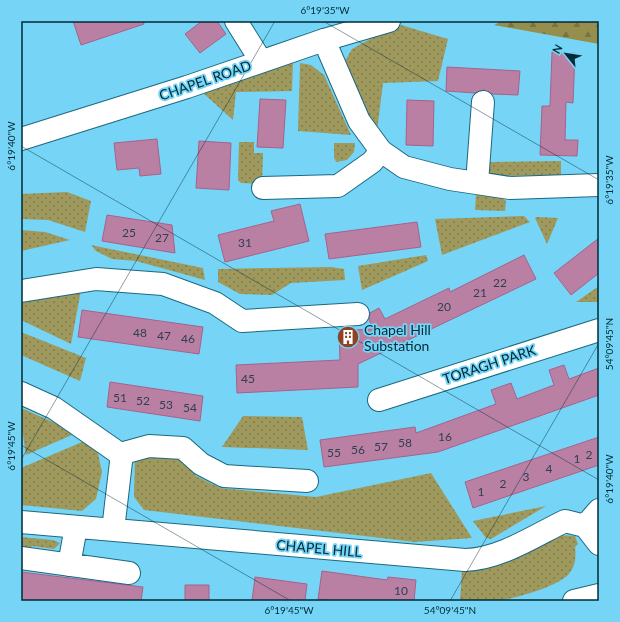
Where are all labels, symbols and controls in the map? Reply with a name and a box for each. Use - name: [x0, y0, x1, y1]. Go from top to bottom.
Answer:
- text: 6°19'35"W: [300, 4, 350, 16]
- north arrow: [546, 34, 586, 74]
- text: N: [549, 42, 565, 56]
- street label: CHAPEL ROAD: [157, 56, 253, 104]
- text: 6°19'40"W: [5, 121, 17, 171]
- text: 6°19'35"W: [603, 155, 615, 205]
- house number: 25: [122, 225, 136, 240]
- house number: 27: [155, 230, 169, 245]
- house number: 31: [238, 235, 252, 250]
- house number: 22: [493, 275, 507, 290]
- house number: 21: [473, 285, 487, 300]
- house number: 20: [437, 299, 451, 314]
- text: 54°09'45"N: [603, 318, 615, 370]
- place label: Chapel Hill Substation: [364, 321, 431, 354]
- building icon: Chapel Hill Substation: [335, 324, 361, 350]
- house number: 48: [133, 325, 147, 340]
- house number: 47: [157, 328, 171, 343]
- house number: 46: [181, 331, 195, 346]
- street label: TORAGH PARK: [440, 341, 538, 387]
- house number: 45: [241, 371, 255, 386]
- house number: 51: [113, 390, 127, 405]
- house number: 52: [136, 393, 150, 408]
- house number: 53: [159, 397, 173, 412]
- house number: 54: [183, 400, 197, 415]
- text: 6°19'45"W: [5, 421, 17, 471]
- house number: 16: [438, 429, 452, 444]
- house number: 58: [398, 435, 412, 450]
- house number: 57: [374, 439, 388, 454]
- house number: 56: [351, 442, 365, 457]
- house number: 55: [327, 445, 341, 460]
- house number: 2: [586, 447, 593, 462]
- house number: 1: [574, 451, 581, 466]
- text: 6°19'40"W: [603, 454, 615, 504]
- house number: 4: [546, 461, 553, 476]
- house number: 3: [523, 469, 530, 484]
- house number: 2: [500, 476, 507, 491]
- house number: 1: [478, 484, 485, 499]
- street label: CHAPEL HILL: [276, 536, 362, 560]
- house number: 10: [394, 583, 408, 598]
- text: 6°19'45"W: [264, 604, 314, 616]
- text: 54°09'45"N: [424, 604, 476, 616]

